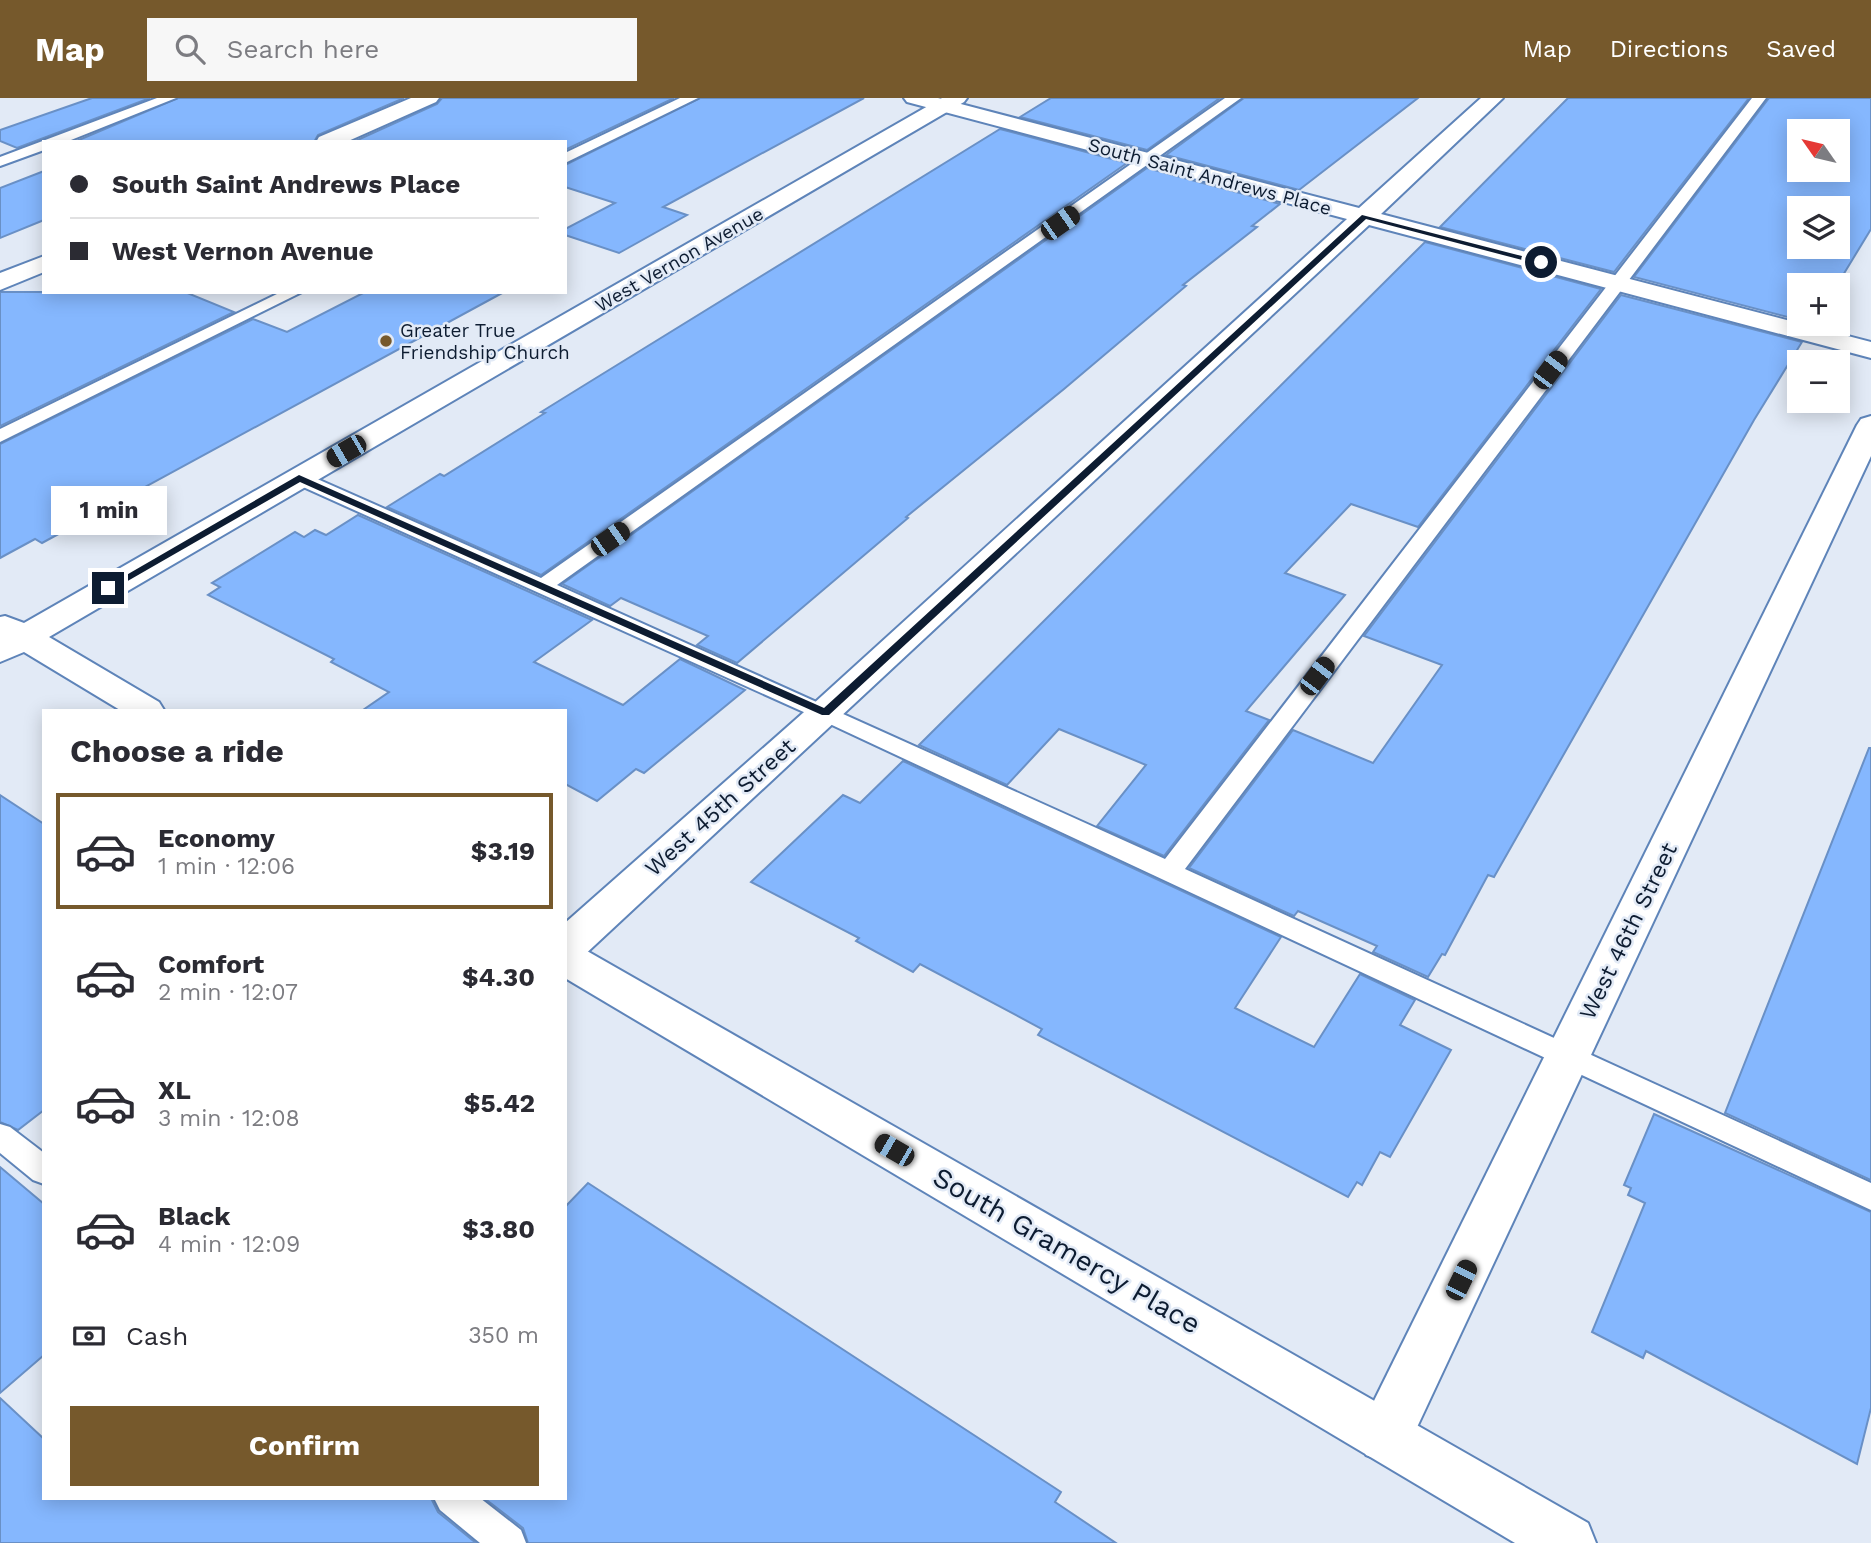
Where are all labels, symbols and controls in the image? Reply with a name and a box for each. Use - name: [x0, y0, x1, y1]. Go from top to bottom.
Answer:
- search box: [147, 18, 637, 81]
- text: Map: [35, 30, 105, 69]
- icon: search: [171, 30, 209, 68]
- text: Search here: [227, 34, 379, 64]
- text: Map: [1523, 35, 1572, 63]
- text: Directions: [1610, 35, 1728, 63]
- text: Saved: [1766, 35, 1836, 63]
- north arrow: [1787, 119, 1850, 182]
- map controls: [1787, 119, 1850, 413]
- street label: South Saint Andrews Place: [1086, 133, 1334, 220]
- text: South Saint Andrews Place: [112, 169, 460, 199]
- button: layers: [1787, 196, 1850, 259]
- street label: West Vernon Avenue: [591, 202, 767, 317]
- car: [1037, 202, 1084, 244]
- text: West Vernon Avenue: [112, 236, 374, 266]
- route start: [1525, 246, 1557, 278]
- button: +: [1787, 273, 1850, 336]
- place label: Greater True Friendship Church: [400, 319, 570, 364]
- marker: Greater True Friendship Church: [378, 333, 394, 349]
- car: [1529, 347, 1572, 393]
- button: −: [1787, 350, 1850, 413]
- car: [323, 431, 370, 471]
- callout: 1 min: [50, 486, 166, 536]
- text: 1 min: [79, 497, 139, 524]
- car: [587, 518, 634, 560]
- route end: [92, 572, 124, 604]
- car: [1296, 653, 1339, 699]
- text: Choose a ride: [70, 732, 284, 770]
- street label: West 45th Street: [640, 733, 801, 882]
- icon: car: [74, 820, 137, 883]
- text: Economy: [158, 823, 275, 853]
- text: $3.19: [471, 836, 535, 866]
- street label: West 46th Street: [1574, 838, 1683, 1024]
- text: 1 min · 12:06: [158, 853, 295, 880]
- icon: car: [74, 946, 137, 1009]
- text: Comfort: [158, 949, 264, 979]
- text: $4.30: [462, 962, 535, 992]
- text: 2 min · 12:07: [158, 979, 298, 1006]
- icon: car: [74, 1072, 137, 1135]
- text: XL: [158, 1075, 191, 1105]
- text: $5.42: [464, 1088, 535, 1118]
- text: 3 min · 12:08: [158, 1105, 300, 1132]
- car: [871, 1130, 918, 1170]
- street label: South Gramercy Place: [927, 1160, 1206, 1341]
- icon: car: [74, 1198, 137, 1261]
- text: Black: [158, 1201, 230, 1231]
- text: $3.80: [462, 1214, 535, 1244]
- text: 4 min · 12:09: [158, 1231, 300, 1258]
- car: [1443, 1257, 1480, 1303]
- icon: cash: [70, 1317, 108, 1355]
- text: Cash: [126, 1321, 188, 1351]
- text: 350 m: [468, 1322, 539, 1349]
- button: Confirm: [70, 1406, 539, 1486]

